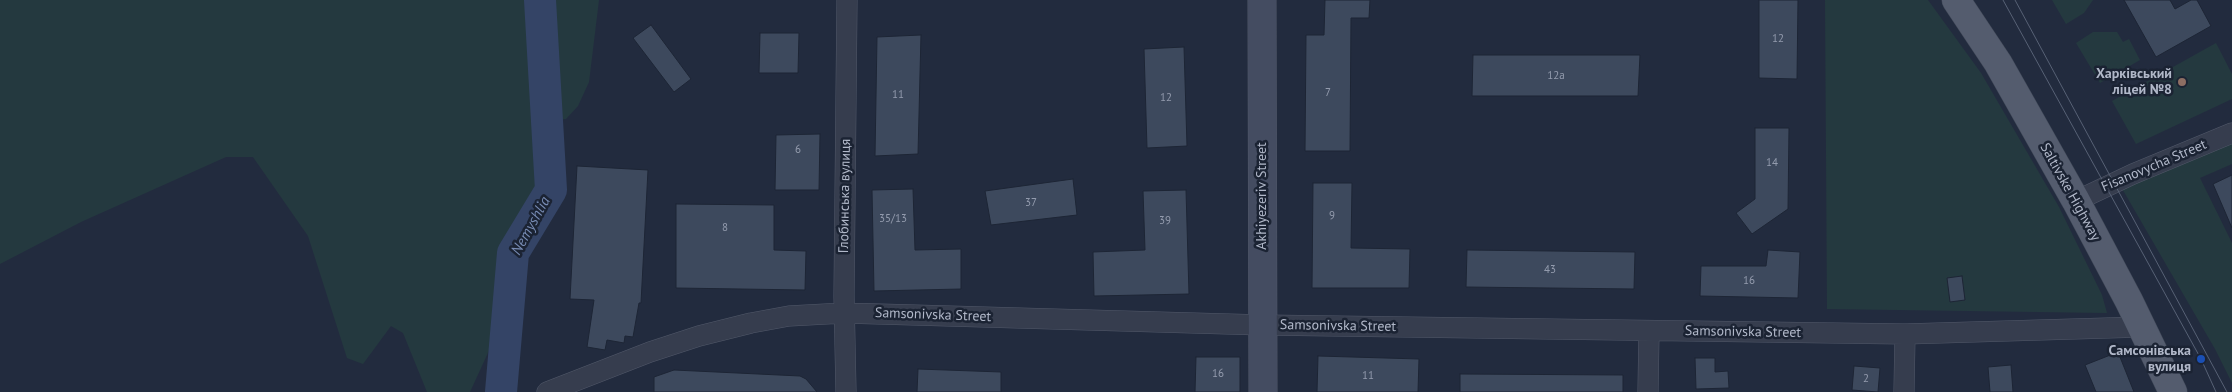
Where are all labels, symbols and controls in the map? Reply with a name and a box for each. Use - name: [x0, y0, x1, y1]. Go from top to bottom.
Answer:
- house number: 12: [1772, 32, 1784, 46]
- place label: Харківський ліцей №8: [2096, 66, 2172, 98]
- house number: 12а: [1547, 69, 1565, 83]
- marker: Харківський ліцей №8: [2176, 76, 2188, 88]
- house number: 7: [1325, 86, 1331, 100]
- house number: 11: [892, 88, 904, 102]
- house number: 12: [1160, 91, 1172, 105]
- street label: Fisanovycha Street: [2099, 136, 2209, 196]
- street label: Глобинська вулиця: [836, 139, 854, 253]
- street label: Saltivske Highway: [2036, 140, 2104, 244]
- street label: Akhiyezeriv Street: [1254, 142, 1270, 250]
- house number: 6: [795, 143, 801, 157]
- house number: 14: [1766, 156, 1778, 170]
- water label: Nemyshlia: [508, 194, 554, 258]
- house number: 37: [1025, 196, 1037, 210]
- house number: 9: [1329, 209, 1335, 223]
- house number: 35/13: [879, 212, 907, 226]
- house number: 39: [1159, 214, 1171, 228]
- house number: 8: [722, 221, 728, 235]
- house number: 43: [1544, 263, 1556, 277]
- house number: 16: [1743, 274, 1755, 288]
- street label: Samsonivska Street: [875, 305, 991, 325]
- street label: Samsonivska Street: [1280, 317, 1396, 335]
- street label: Samsonivska Street: [1685, 323, 1801, 341]
- place label: Самсонівська вулиця: [2108, 343, 2191, 376]
- marker: Самсонівська вулиця: [2195, 353, 2207, 365]
- house number: 16: [1212, 367, 1224, 381]
- house number: 11: [1362, 369, 1374, 383]
- house number: 2: [1863, 372, 1869, 386]

